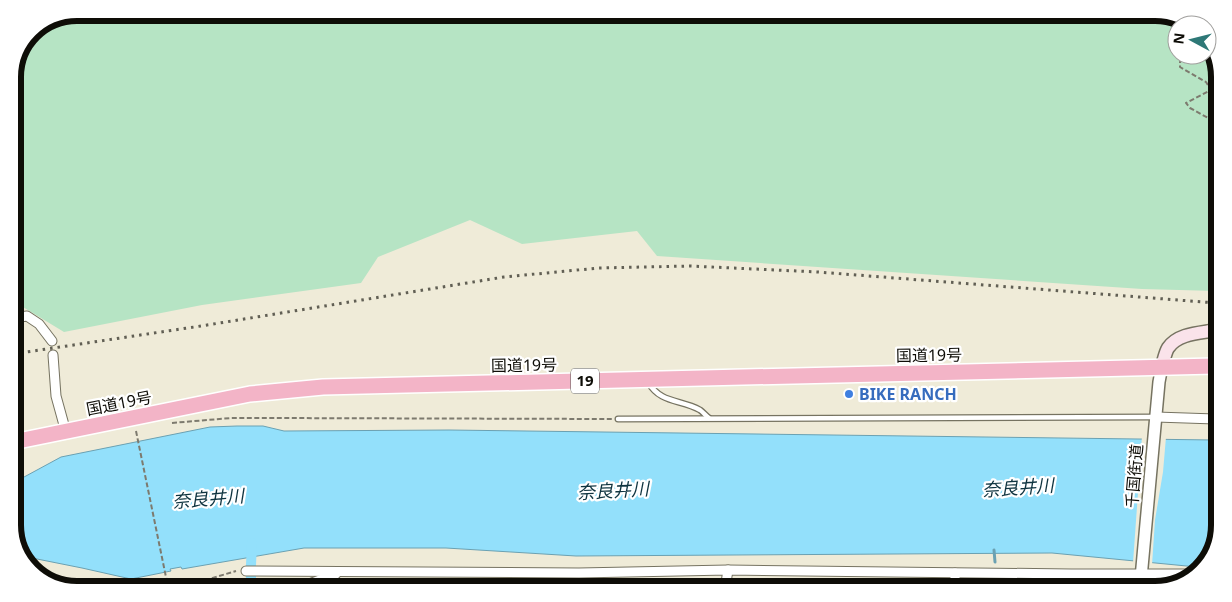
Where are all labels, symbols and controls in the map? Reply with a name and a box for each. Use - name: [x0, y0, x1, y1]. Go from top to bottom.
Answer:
- north arrow: [1167, 15, 1217, 65]
- text: N: [1168, 32, 1189, 45]
- street label: 国道19号: [896, 343, 962, 367]
- street label: 国道19号: [491, 353, 557, 377]
- road number: 19: [571, 368, 599, 394]
- place label: BIKE RANCH: [859, 383, 957, 405]
- street label: 国道19号: [84, 386, 154, 420]
- marker: BIKE RANCH: [843, 388, 855, 400]
- street label: 千国街道: [1120, 443, 1148, 509]
- water label: 奈良井川: [981, 472, 1057, 501]
- water label: 奈良井川: [576, 476, 652, 504]
- water label: 奈良井川: [171, 483, 247, 513]

